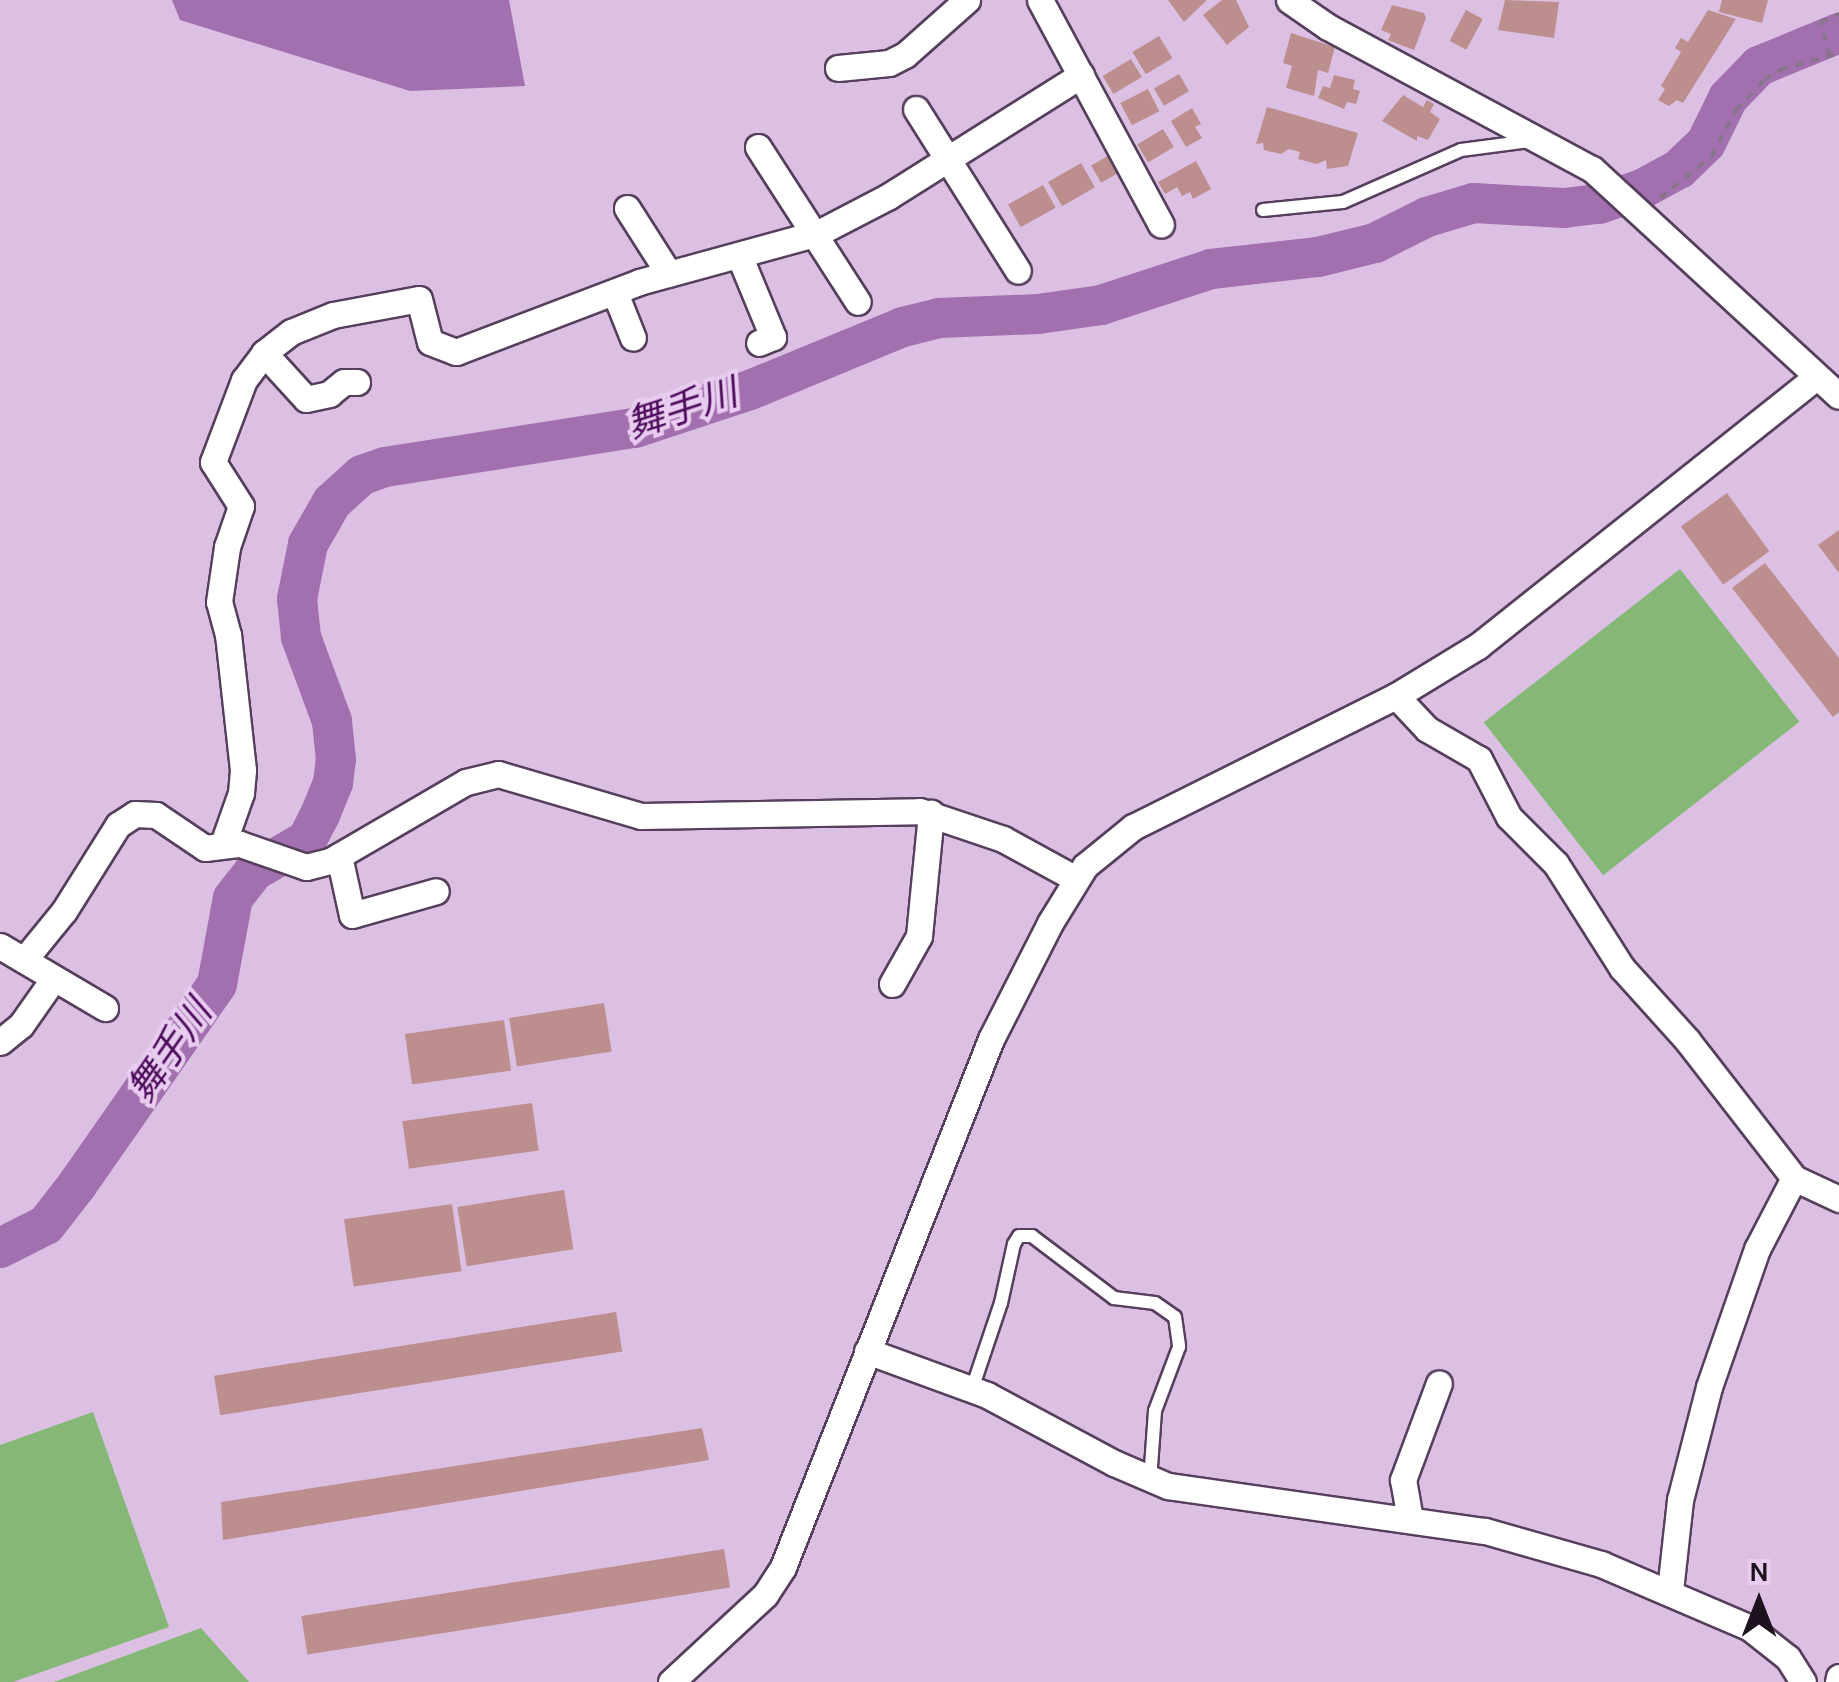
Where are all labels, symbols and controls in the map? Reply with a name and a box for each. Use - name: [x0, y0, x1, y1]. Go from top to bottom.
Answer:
- water label: 舞手川: [621, 370, 743, 448]
- water label: 舞手川: [119, 991, 221, 1111]
- north arrow: [1709, 1552, 1809, 1652]
- text: N: [1749, 1555, 1769, 1588]

